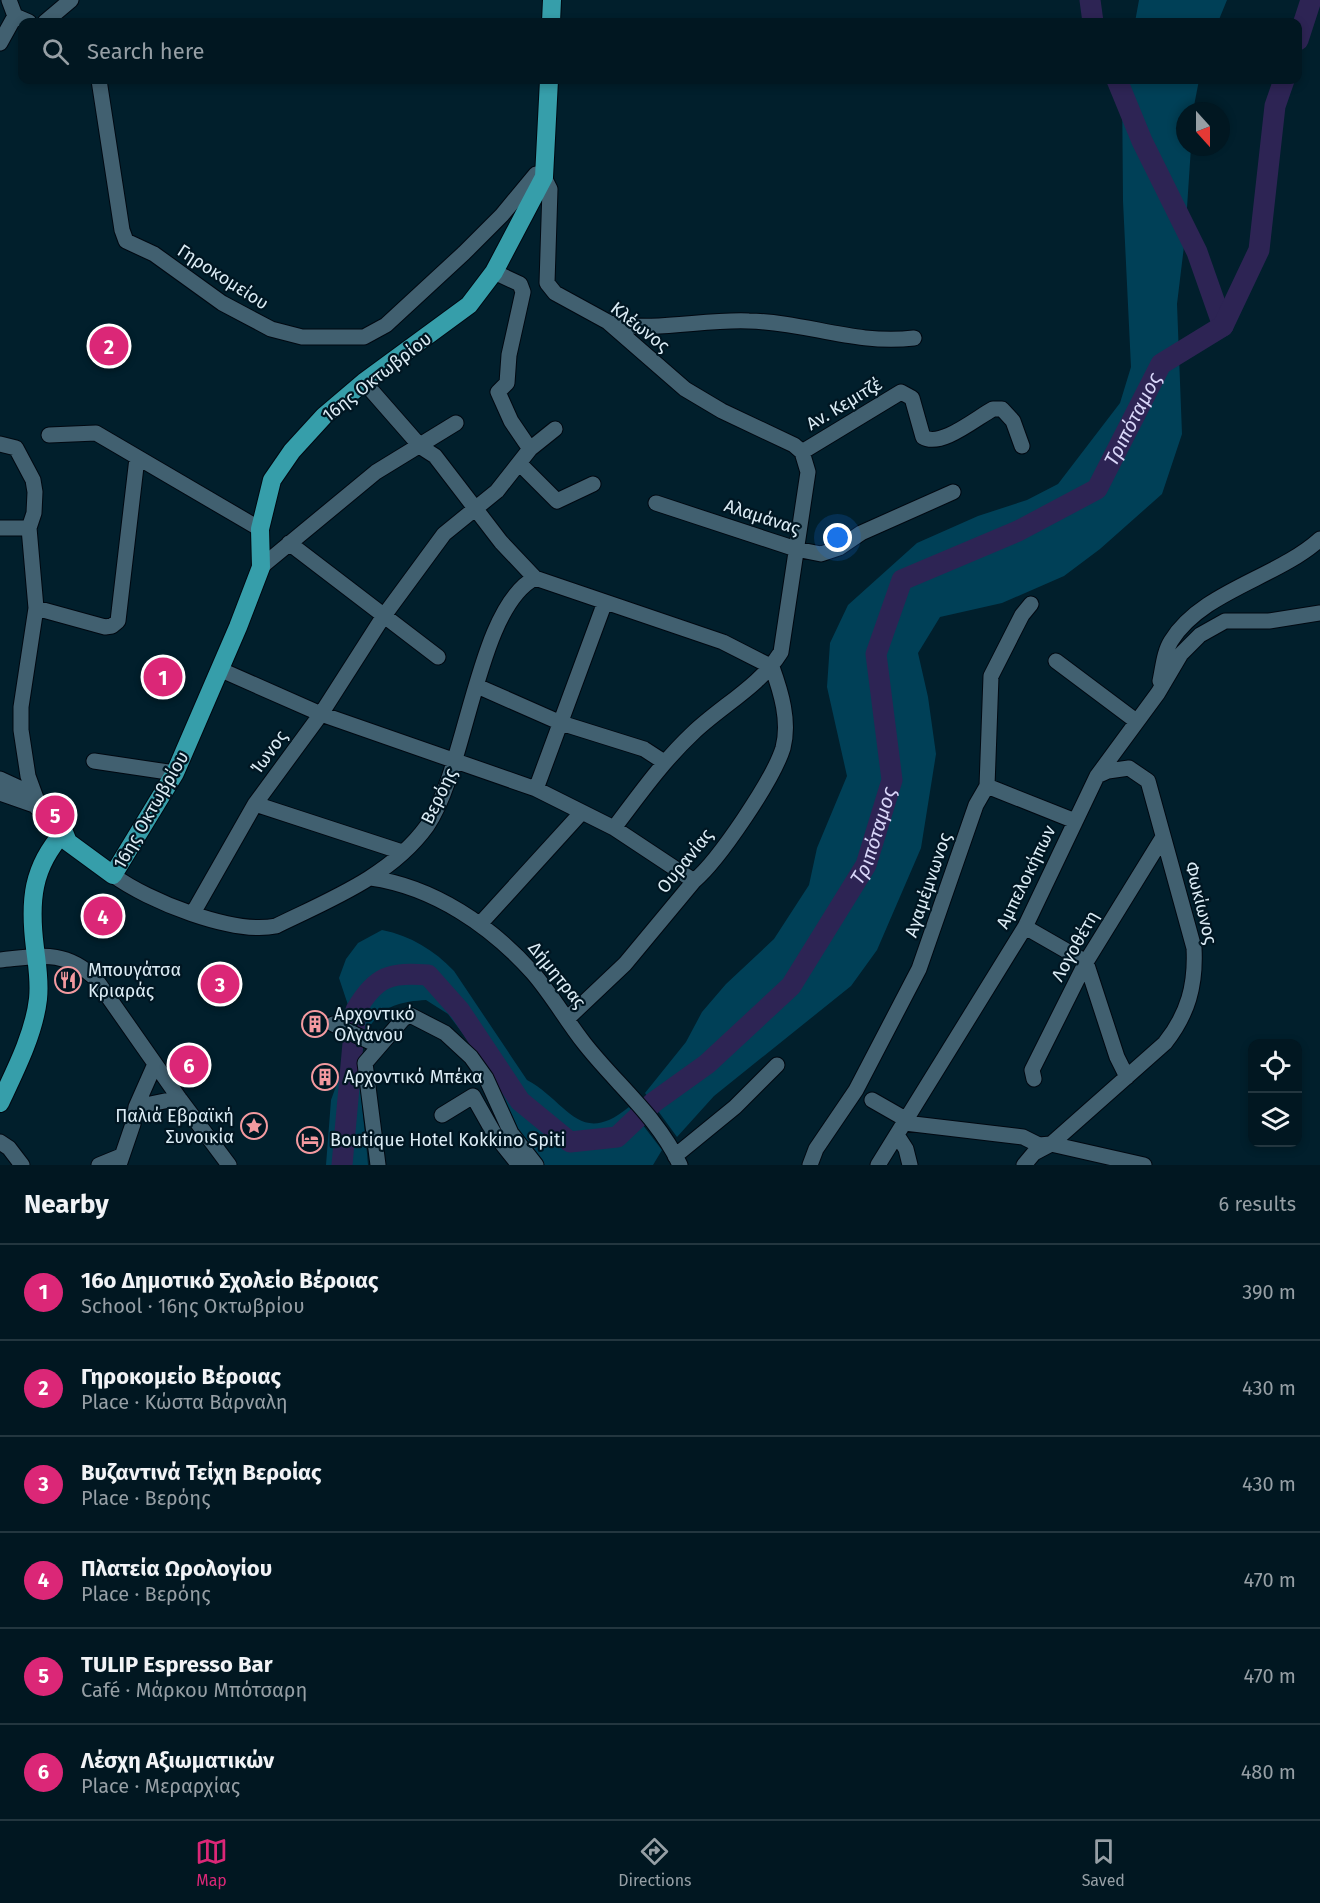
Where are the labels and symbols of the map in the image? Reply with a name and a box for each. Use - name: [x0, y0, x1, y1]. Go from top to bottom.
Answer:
- north arrow: [1176, 102, 1230, 156]
- street label: Γηροκομείου: [173, 239, 273, 315]
- street label: Κλέωνος: [606, 297, 674, 357]
- pin: 2: [90, 324, 128, 368]
- street label: 16ης Οκτωβρίου: [318, 328, 436, 426]
- water label: Τριπόταμος: [1099, 368, 1167, 470]
- street label: Αν. Κεμιτζέ: [802, 373, 886, 435]
- street label: Αλαμάνας: [721, 494, 803, 540]
- your location: [823, 523, 852, 552]
- pin: 1: [144, 654, 182, 700]
- street label: Ίωνος: [246, 725, 292, 778]
- street label: 16ης Οκτωβρίου: [108, 747, 194, 873]
- street label: Βερόης: [416, 764, 462, 828]
- water label: Τριπόταμος: [845, 783, 901, 889]
- pin: 5: [36, 792, 74, 838]
- street label: Αμπελοκήπων: [992, 821, 1061, 932]
- street label: Ουρανίας: [652, 824, 718, 898]
- street label: Αγαμέμνωνος: [900, 829, 956, 940]
- street label: Φωκίωνος: [1180, 859, 1222, 947]
- pin: 4: [84, 894, 122, 938]
- street label: Λογοθέτη: [1047, 907, 1103, 985]
- street label: Δήμητρας: [523, 937, 591, 1013]
- place label: Μπουγάτσα Κριαράς: [88, 959, 181, 1002]
- pin: 3: [200, 962, 240, 1006]
- restaurant icon: Μπουγάτσα Κριαράς: [53, 965, 83, 995]
- place label: Αρχοντικό Ολγάνου: [334, 1003, 415, 1046]
- building icon: Αρχοντικό Ολγάνου: [300, 1009, 330, 1039]
- pin: 6: [170, 1042, 208, 1088]
- building icon: Αρχοντικό Μπέκα: [310, 1062, 340, 1092]
- place label: Αρχοντικό Μπέκα: [344, 1066, 483, 1088]
- place label: Παλιά Εβραϊκή Συνοικία: [115, 1105, 234, 1148]
- place icon: Παλιά Εβραϊκή Συνοικία: [239, 1111, 269, 1141]
- hotel icon: Boutique Hotel Kokkino Spiti: [295, 1125, 325, 1155]
- place label: Boutique Hotel Kokkino Spiti: [330, 1129, 566, 1151]

